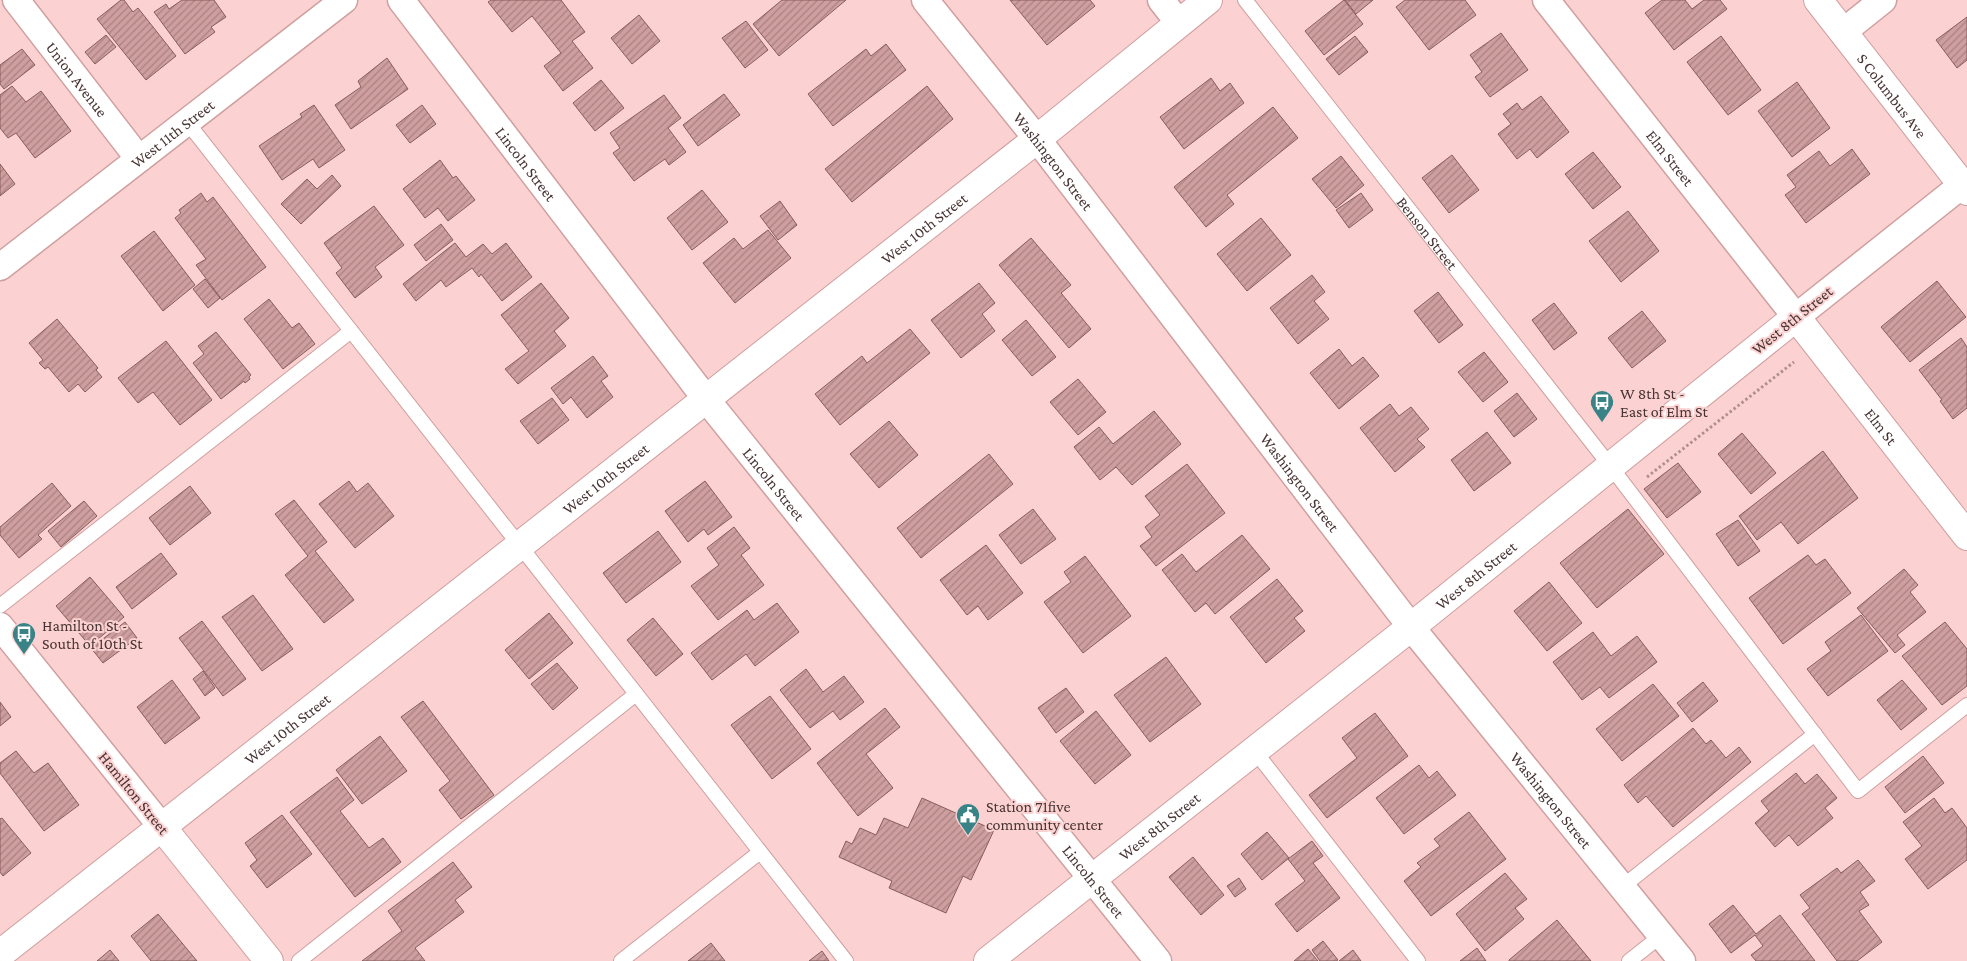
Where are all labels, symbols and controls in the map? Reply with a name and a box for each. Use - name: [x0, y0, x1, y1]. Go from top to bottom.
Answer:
- street label: Union Avenue: [43, 38, 111, 120]
- street label: S Columbus Ave: [1854, 50, 1931, 141]
- street label: West 11th Street: [127, 95, 218, 171]
- street label: Washington Street: [1010, 109, 1097, 214]
- street label: Lincoln Street: [492, 123, 560, 205]
- street label: Elm Street: [1643, 127, 1698, 190]
- street label: West 10th Street: [878, 189, 971, 267]
- street label: Benson Street: [1394, 193, 1462, 273]
- street label: West 8th Street: [1748, 282, 1836, 358]
- place label: W 8th St - East of Elm St: [1620, 385, 1709, 420]
- bus stop icon: W 8th St - East of Elm St: [1589, 389, 1615, 423]
- street label: Elm St: [1862, 405, 1901, 449]
- street label: Washington Street: [1257, 430, 1343, 535]
- street label: West 10th Street: [559, 439, 652, 517]
- street label: Lincoln Street: [740, 444, 809, 524]
- street label: West 8th Street: [1432, 537, 1520, 612]
- place label: Hamilton St - South of 10th St: [42, 617, 143, 652]
- bus stop icon: Hamilton St - South of 10th St: [11, 621, 37, 655]
- street label: West 10th Street: [241, 689, 334, 767]
- street label: Hamilton Street: [96, 748, 173, 838]
- street label: Washington Street: [1507, 748, 1596, 852]
- street label: West 8th Street: [1115, 788, 1204, 863]
- place label: Station 71five community center: [986, 798, 1103, 834]
- public building icon: Station 71five community center: [955, 802, 981, 836]
- street label: Lincoln Street: [1059, 841, 1129, 922]

